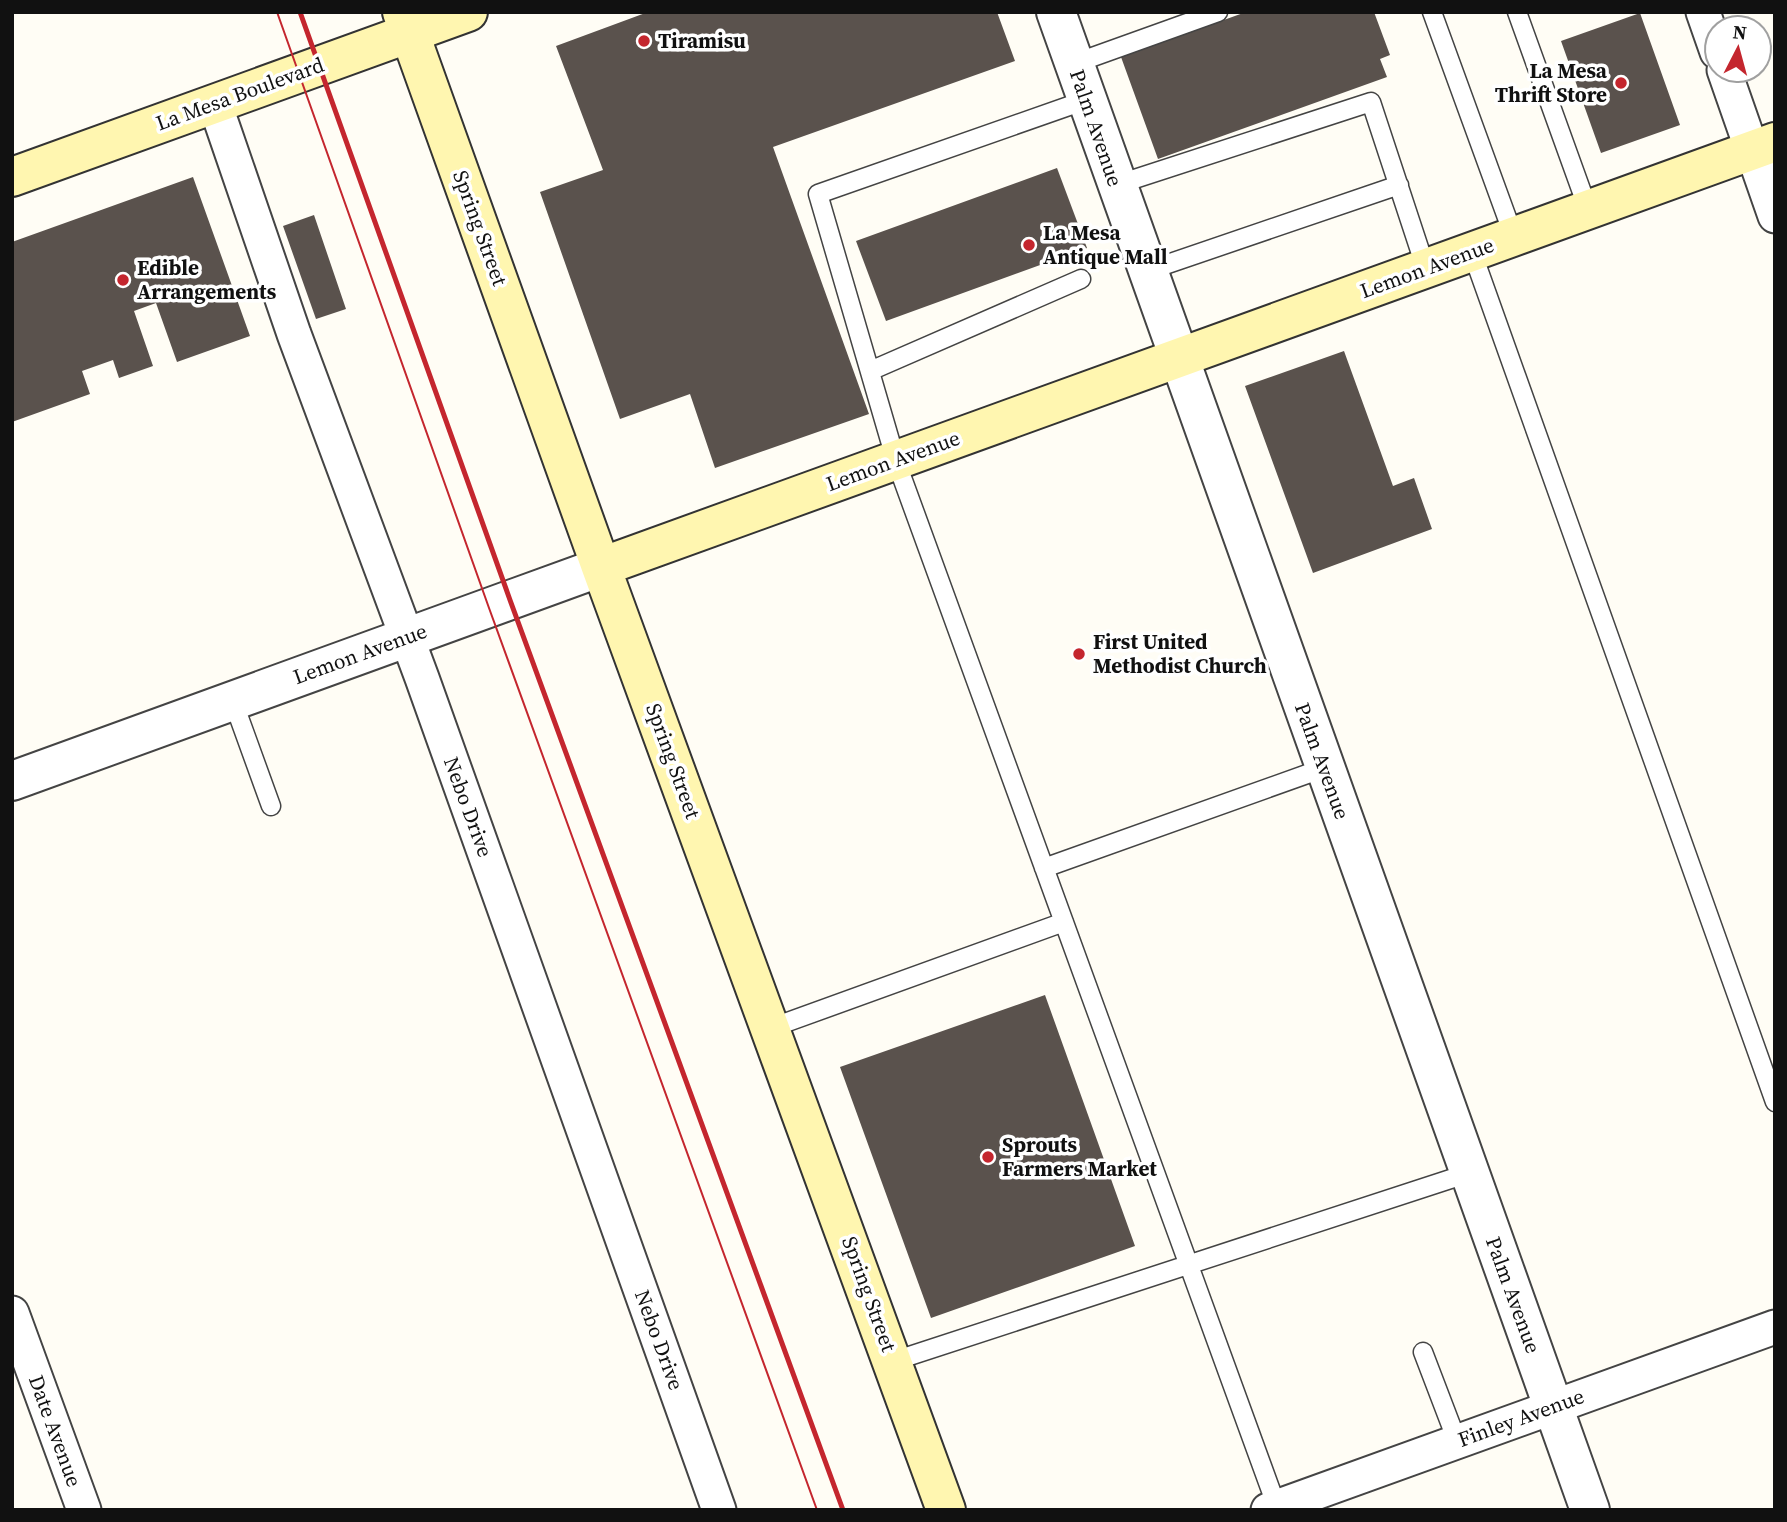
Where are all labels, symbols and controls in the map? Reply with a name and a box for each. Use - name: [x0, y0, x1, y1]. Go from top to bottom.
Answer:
- north arrow: [1703, 14, 1773, 84]
- text: N: [1732, 18, 1748, 46]
- place label: Tiramisu: [658, 26, 746, 55]
- marker: Tiramisu: [636, 33, 652, 49]
- street label: La Mesa Boulevard: [152, 50, 328, 137]
- place label: La Mesa Thrift Store: [1495, 56, 1608, 109]
- street label: Palm Avenue: [1063, 65, 1130, 190]
- marker: La Mesa Thrift Store: [1613, 75, 1629, 91]
- street label: Spring Street: [446, 166, 515, 290]
- place label: La Mesa Antique Mall: [1043, 218, 1168, 271]
- street label: Lemon Avenue: [1356, 230, 1498, 305]
- marker: La Mesa Antique Mall: [1021, 237, 1037, 253]
- place label: Edible Arrangements: [137, 253, 277, 306]
- marker: Edible Arrangements: [115, 272, 131, 288]
- street label: Lemon Avenue: [822, 423, 964, 498]
- street label: Lemon Avenue: [289, 616, 431, 691]
- place label: First United Methodist Church: [1093, 627, 1267, 680]
- marker: First United Methodist Church: [1071, 646, 1087, 662]
- street label: Spring Street: [639, 699, 708, 823]
- street label: Palm Avenue: [1288, 699, 1357, 823]
- street label: Nebo Drive: [437, 753, 500, 861]
- place label: Sprouts Farmers Market: [1002, 1130, 1157, 1183]
- marker: Sprouts Farmers Market: [980, 1149, 996, 1165]
- street label: Spring Street: [835, 1232, 904, 1356]
- street label: Palm Avenue: [1479, 1233, 1548, 1357]
- street label: Nebo Drive: [628, 1286, 691, 1394]
- street label: Date Avenue: [22, 1371, 89, 1491]
- street label: Finley Avenue: [1454, 1381, 1588, 1454]

